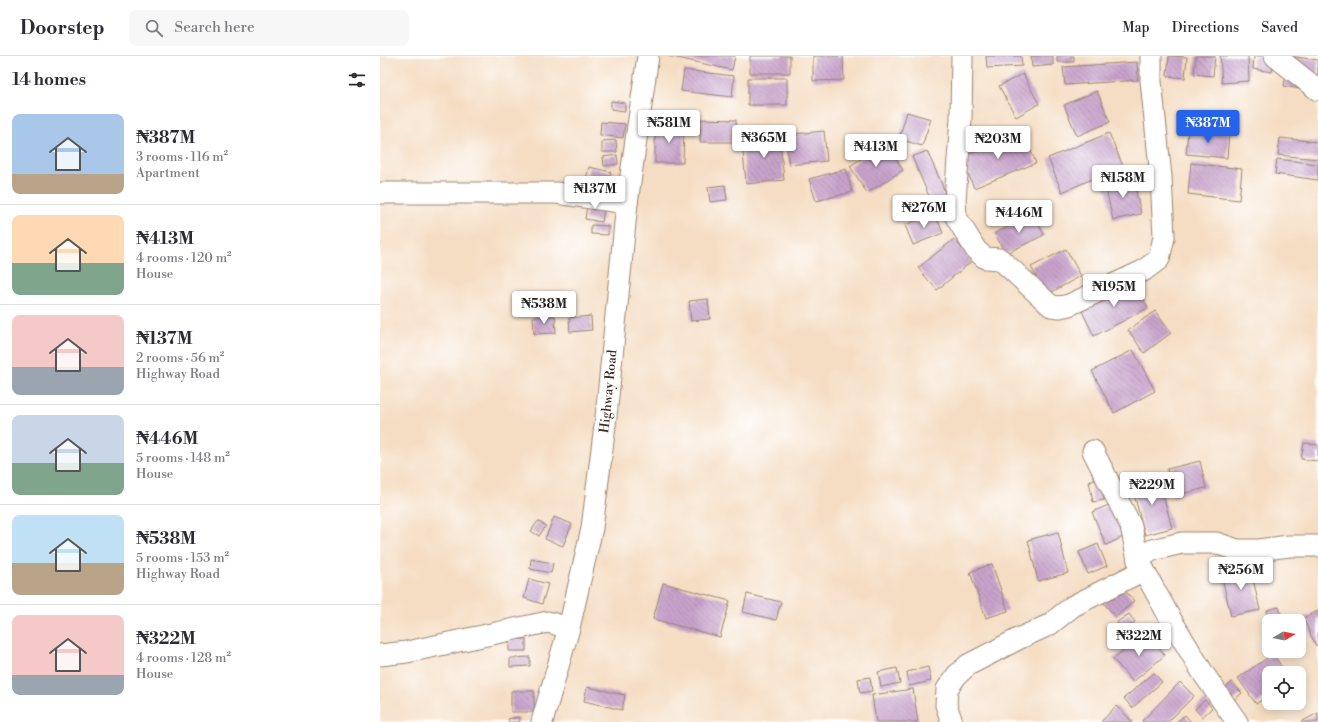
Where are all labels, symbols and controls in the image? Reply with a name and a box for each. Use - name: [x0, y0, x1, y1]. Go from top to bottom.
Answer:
- search box: [129, 10, 409, 46]
- text: Doorstep: [20, 16, 105, 40]
- icon: search: [143, 17, 165, 39]
- text: Search here: [175, 18, 255, 37]
- text: Map: [1122, 19, 1150, 37]
- text: Directions: [1172, 19, 1239, 37]
- text: Saved: [1261, 19, 1298, 37]
- text: 14 homes: [12, 69, 86, 91]
- icon: filters: [346, 69, 368, 91]
- pin: ₦581M: [641, 110, 697, 144]
- pin: ₦387M: [1180, 110, 1236, 144]
- text: ₦581M: [647, 115, 691, 131]
- text: ₦387M: [1185, 115, 1231, 131]
- pin: ₦365M: [736, 125, 792, 159]
- pin: ₦203M: [970, 126, 1026, 160]
- text: ₦387M: [136, 127, 195, 149]
- icon: home: [44, 130, 92, 178]
- text: ₦365M: [741, 130, 787, 146]
- text: ₦203M: [974, 131, 1022, 147]
- pin: ₦413M: [848, 134, 904, 168]
- text: ₦413M: [854, 139, 898, 155]
- text: 3 rooms · 116 m²: [136, 149, 228, 165]
- text: Apartment: [136, 165, 200, 181]
- pin: ₦158M: [1095, 165, 1151, 199]
- text: ₦158M: [1101, 170, 1145, 186]
- pin: ₦137M: [567, 176, 623, 210]
- text: ₦137M: [573, 181, 617, 197]
- pin: ₦276M: [896, 195, 952, 229]
- text: ₦276M: [901, 200, 947, 216]
- pin: ₦446M: [991, 200, 1047, 234]
- text: ₦446M: [995, 205, 1043, 221]
- text: ₦413M: [136, 228, 194, 250]
- icon: home: [44, 231, 92, 279]
- text: 4 rooms · 120 m²: [136, 250, 232, 266]
- text: House: [136, 266, 173, 282]
- pin: ₦195M: [1086, 274, 1142, 308]
- text: ₦195M: [1092, 279, 1136, 295]
- pin: ₦538M: [516, 291, 572, 325]
- text: ₦538M: [521, 296, 567, 312]
- text: ₦137M: [136, 328, 192, 350]
- icon: home: [44, 331, 92, 379]
- street label: Highway Road: [596, 348, 621, 434]
- text: 2 rooms · 56 m²: [136, 350, 224, 366]
- text: Highway Road: [136, 366, 220, 382]
- text: ₦446M: [136, 428, 198, 450]
- icon: home: [44, 431, 92, 479]
- text: 5 rooms · 148 m²: [136, 450, 230, 466]
- text: House: [136, 466, 173, 482]
- pin: ₦229M: [1124, 472, 1180, 506]
- text: ₦229M: [1129, 477, 1175, 493]
- text: ₦538M: [136, 528, 196, 550]
- icon: home: [44, 531, 92, 579]
- text: 5 rooms · 153 m²: [136, 550, 229, 566]
- pin: ₦256M: [1213, 557, 1269, 591]
- text: ₦256M: [1218, 562, 1264, 578]
- text: Highway Road: [136, 566, 220, 582]
- north arrow: [1262, 614, 1306, 658]
- map controls: [1262, 614, 1306, 710]
- pin: ₦322M: [1111, 623, 1167, 657]
- text: ₦322M: [136, 628, 196, 650]
- text: ₦322M: [1116, 628, 1162, 644]
- icon: home: [44, 631, 92, 679]
- text: 4 rooms · 128 m²: [136, 650, 231, 666]
- text: House: [136, 666, 173, 682]
- button: locate: [1262, 666, 1306, 710]

